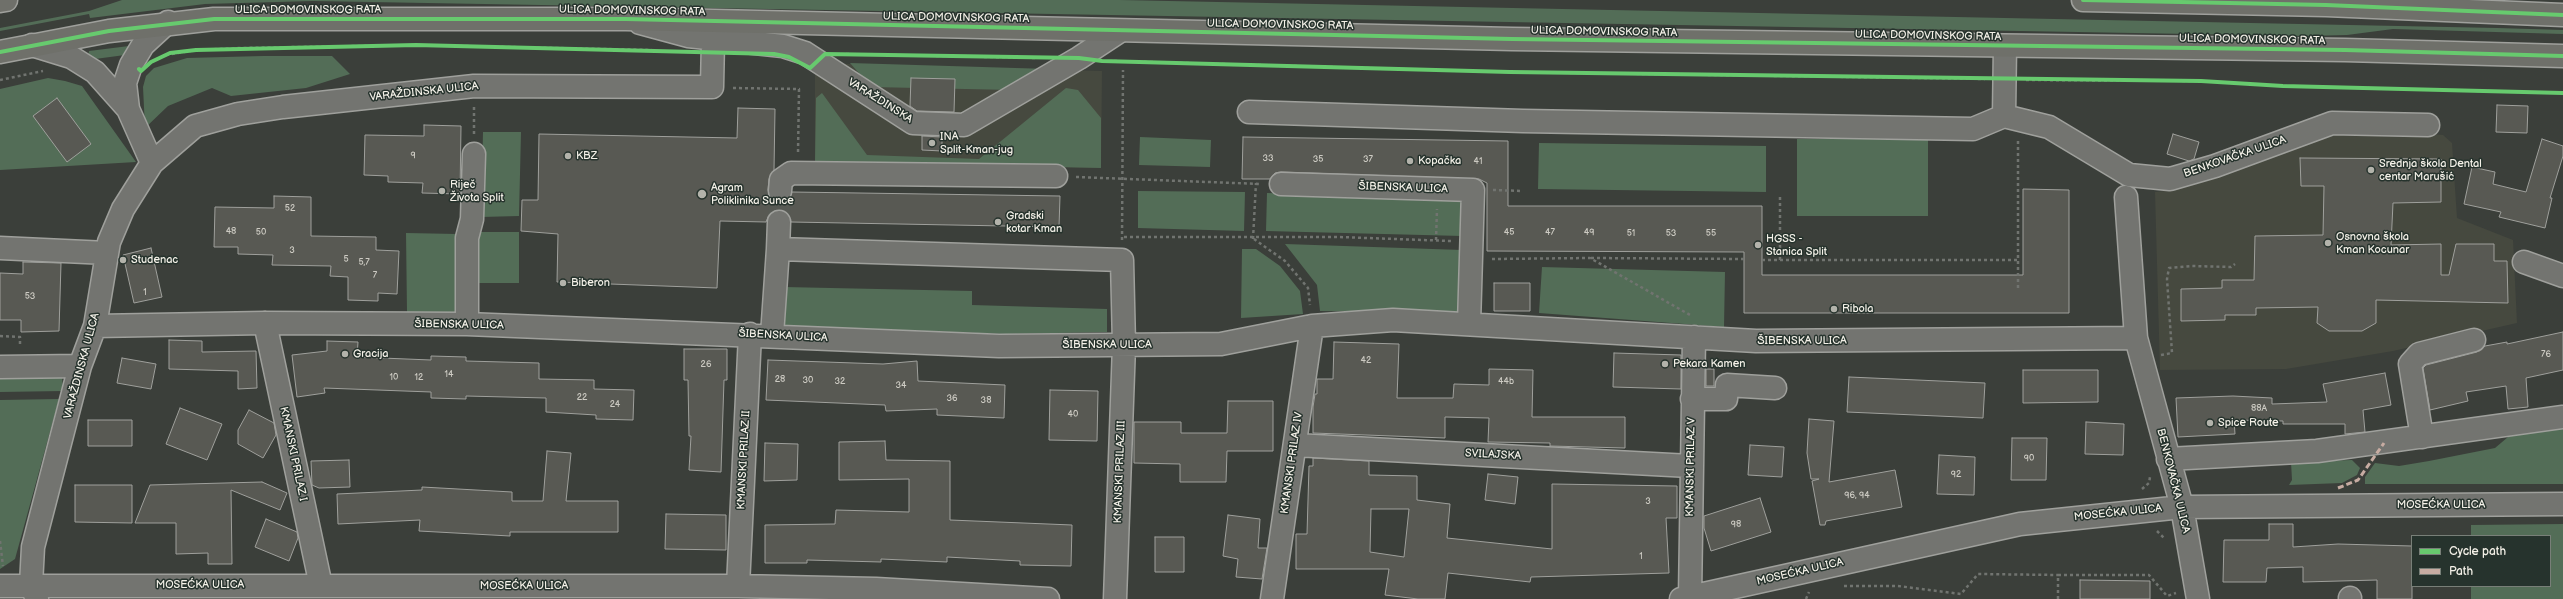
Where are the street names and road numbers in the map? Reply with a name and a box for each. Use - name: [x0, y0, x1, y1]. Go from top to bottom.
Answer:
- street label: ULICA DOMOVINSKOG RATA: [235, 3, 381, 17]
- street label: ULICA DOMOVINSKOG RATA: [559, 3, 705, 19]
- street label: ULICA DOMOVINSKOG RATA: [883, 10, 1029, 26]
- street label: ULICA DOMOVINSKOG RATA: [1207, 17, 1353, 33]
- street label: ULICA DOMOVINSKOG RATA: [1531, 24, 1677, 40]
- street label: ULICA DOMOVINSKOG RATA: [1855, 28, 2001, 44]
- street label: ULICA DOMOVINSKOG RATA: [2179, 32, 2325, 48]
- street label: VARAŽDINSKA: [845, 76, 915, 126]
- street label: VARAŽDINSKA ULICA: [369, 80, 479, 104]
- street label: BENKOVAČKA ULICA: [2182, 133, 2288, 181]
- street label: ŠIBENSKA ULICA: [1358, 180, 1448, 196]
- street label: VARAŽDINSKA ULICA: [61, 311, 103, 421]
- street label: ŠIBENSKA ULICA: [414, 318, 504, 332]
- street label: ŠIBENSKA ULICA: [738, 327, 828, 345]
- street label: ŠIBENSKA ULICA: [1757, 334, 1847, 348]
- street label: ŠIBENSKA ULICA: [1062, 338, 1152, 352]
- street label: KMANSKI PRILAZ I: [277, 406, 309, 502]
- street label: KMANSKI PRILAZ II: [735, 410, 753, 510]
- street label: KMANSKI PRILAZ IV: [1278, 411, 1306, 515]
- street label: KMANSKI PRILAZ V: [1684, 417, 1698, 517]
- street label: KMANSKI PRILAZ III: [1112, 420, 1128, 524]
- street label: BENKOVAČKA ULICA: [2154, 427, 2192, 535]
- street label: SVILAJSKA: [1465, 447, 1521, 463]
- street label: MOSEĆKA ULICA: [2397, 498, 2485, 512]
- street label: MOSEĆKA ULICA: [2073, 502, 2163, 524]
- street label: MOSEĆKA ULICA: [1755, 556, 1845, 588]
- street label: MOSEĆKA ULICA: [156, 578, 244, 592]
- street label: MOSEĆKA ULICA: [480, 579, 568, 593]

